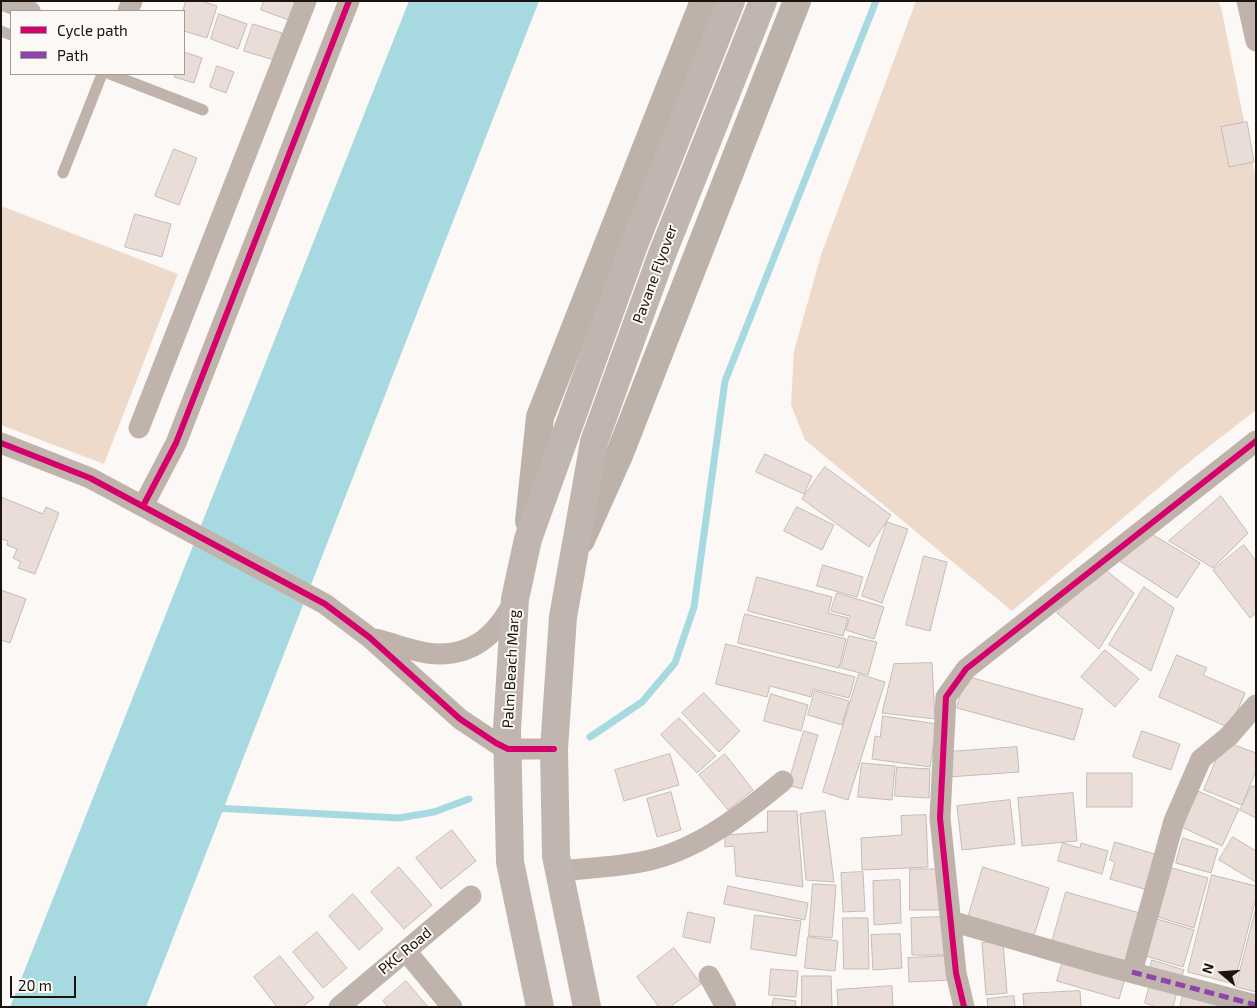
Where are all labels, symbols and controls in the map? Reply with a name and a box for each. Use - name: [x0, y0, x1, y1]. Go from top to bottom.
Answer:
- legend: [10, 10, 185, 75]
- text: Cycle path: [57, 21, 128, 39]
- text: Path: [57, 46, 88, 64]
- street label: Pavane Flyover: [629, 222, 681, 326]
- street label: Palm Beach Marg: [499, 609, 523, 729]
- street label: PKC Road: [375, 924, 435, 978]
- north arrow: [1197, 948, 1247, 998]
- text: N: [1198, 961, 1217, 976]
- scale bar: [12, 966, 79, 998]
- text: 20 m: [18, 976, 52, 994]

